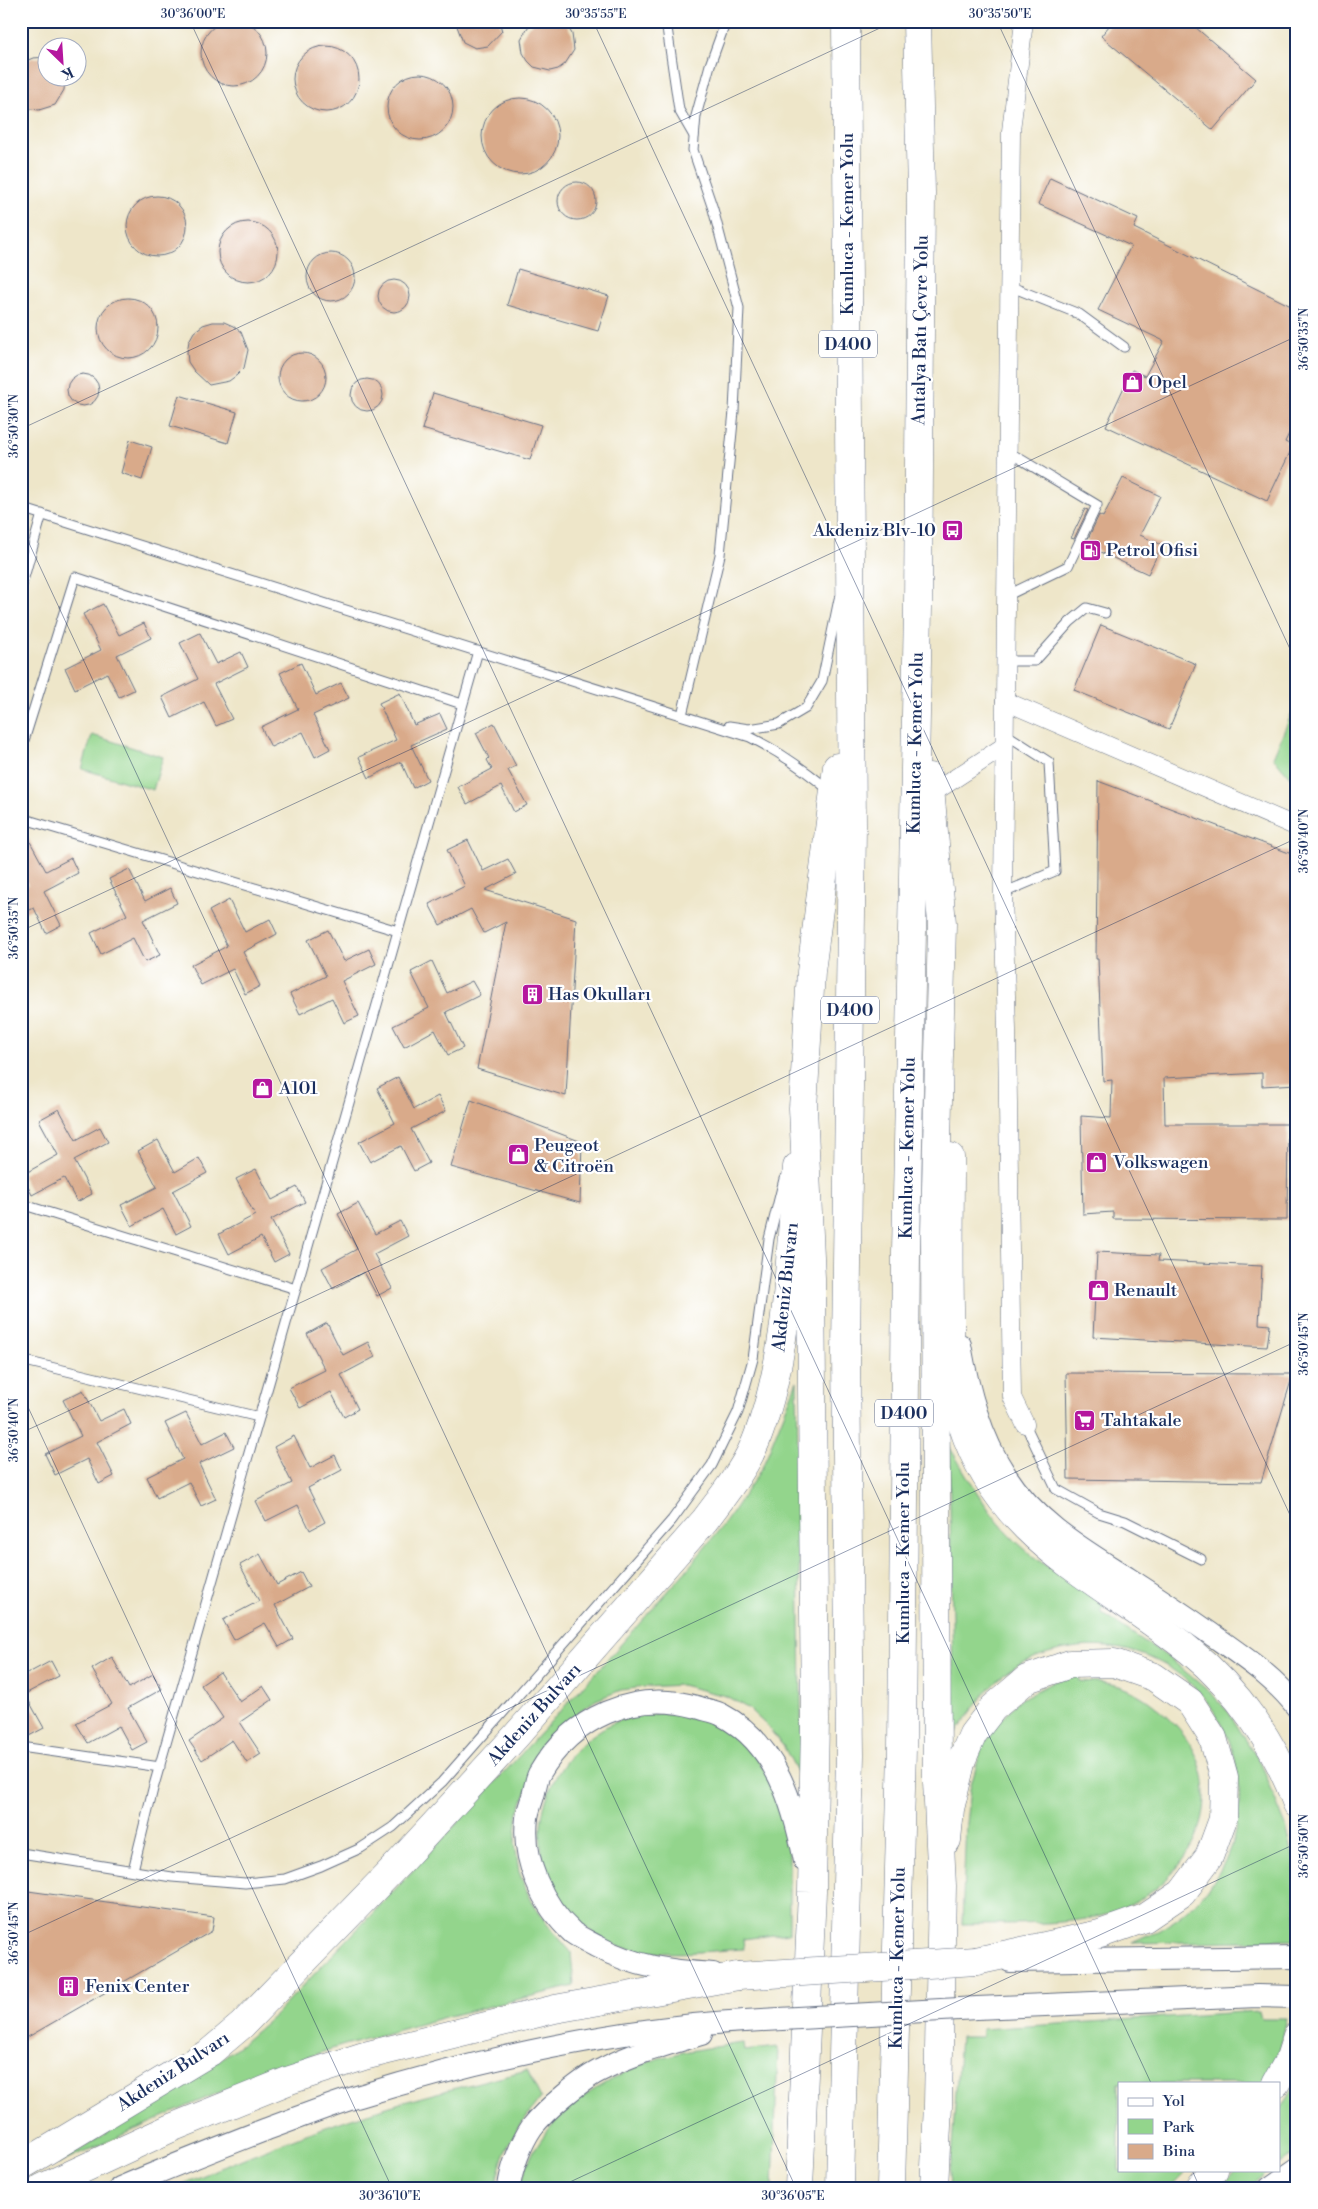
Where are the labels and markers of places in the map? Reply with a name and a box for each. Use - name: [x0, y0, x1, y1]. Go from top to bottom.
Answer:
- shop icon: Opel: [1120, 370, 1144, 394]
- place label: Opel: [1148, 371, 1188, 394]
- bus stop icon: Akdeniz Blv-10: [940, 518, 964, 542]
- place label: Akdeniz Blv-10: [812, 519, 936, 542]
- fuel station icon: Petrol Ofisi: [1078, 538, 1102, 562]
- place label: Petrol Ofisi: [1106, 539, 1198, 562]
- building icon: Has Okulları: [520, 982, 544, 1006]
- place label: Has Okulları: [548, 983, 651, 1006]
- shop icon: A101: [251, 1076, 275, 1100]
- place label: A101: [278, 1077, 318, 1100]
- place label: Peugeot & Citroën: [534, 1134, 614, 1178]
- shop icon: Peugeot & Citroën: [506, 1143, 530, 1167]
- shop icon: Volkswagen: [1085, 1150, 1109, 1174]
- place label: Volkswagen: [1112, 1151, 1209, 1174]
- shop icon: Renault: [1086, 1278, 1110, 1302]
- place label: Renault: [1114, 1279, 1178, 1302]
- supermarket icon: Tahtakale: [1073, 1408, 1097, 1432]
- place label: Tahtakale: [1101, 1409, 1182, 1432]
- building icon: Fenix Center: [57, 1974, 81, 1998]
- place label: Fenix Center: [85, 1975, 190, 1998]

